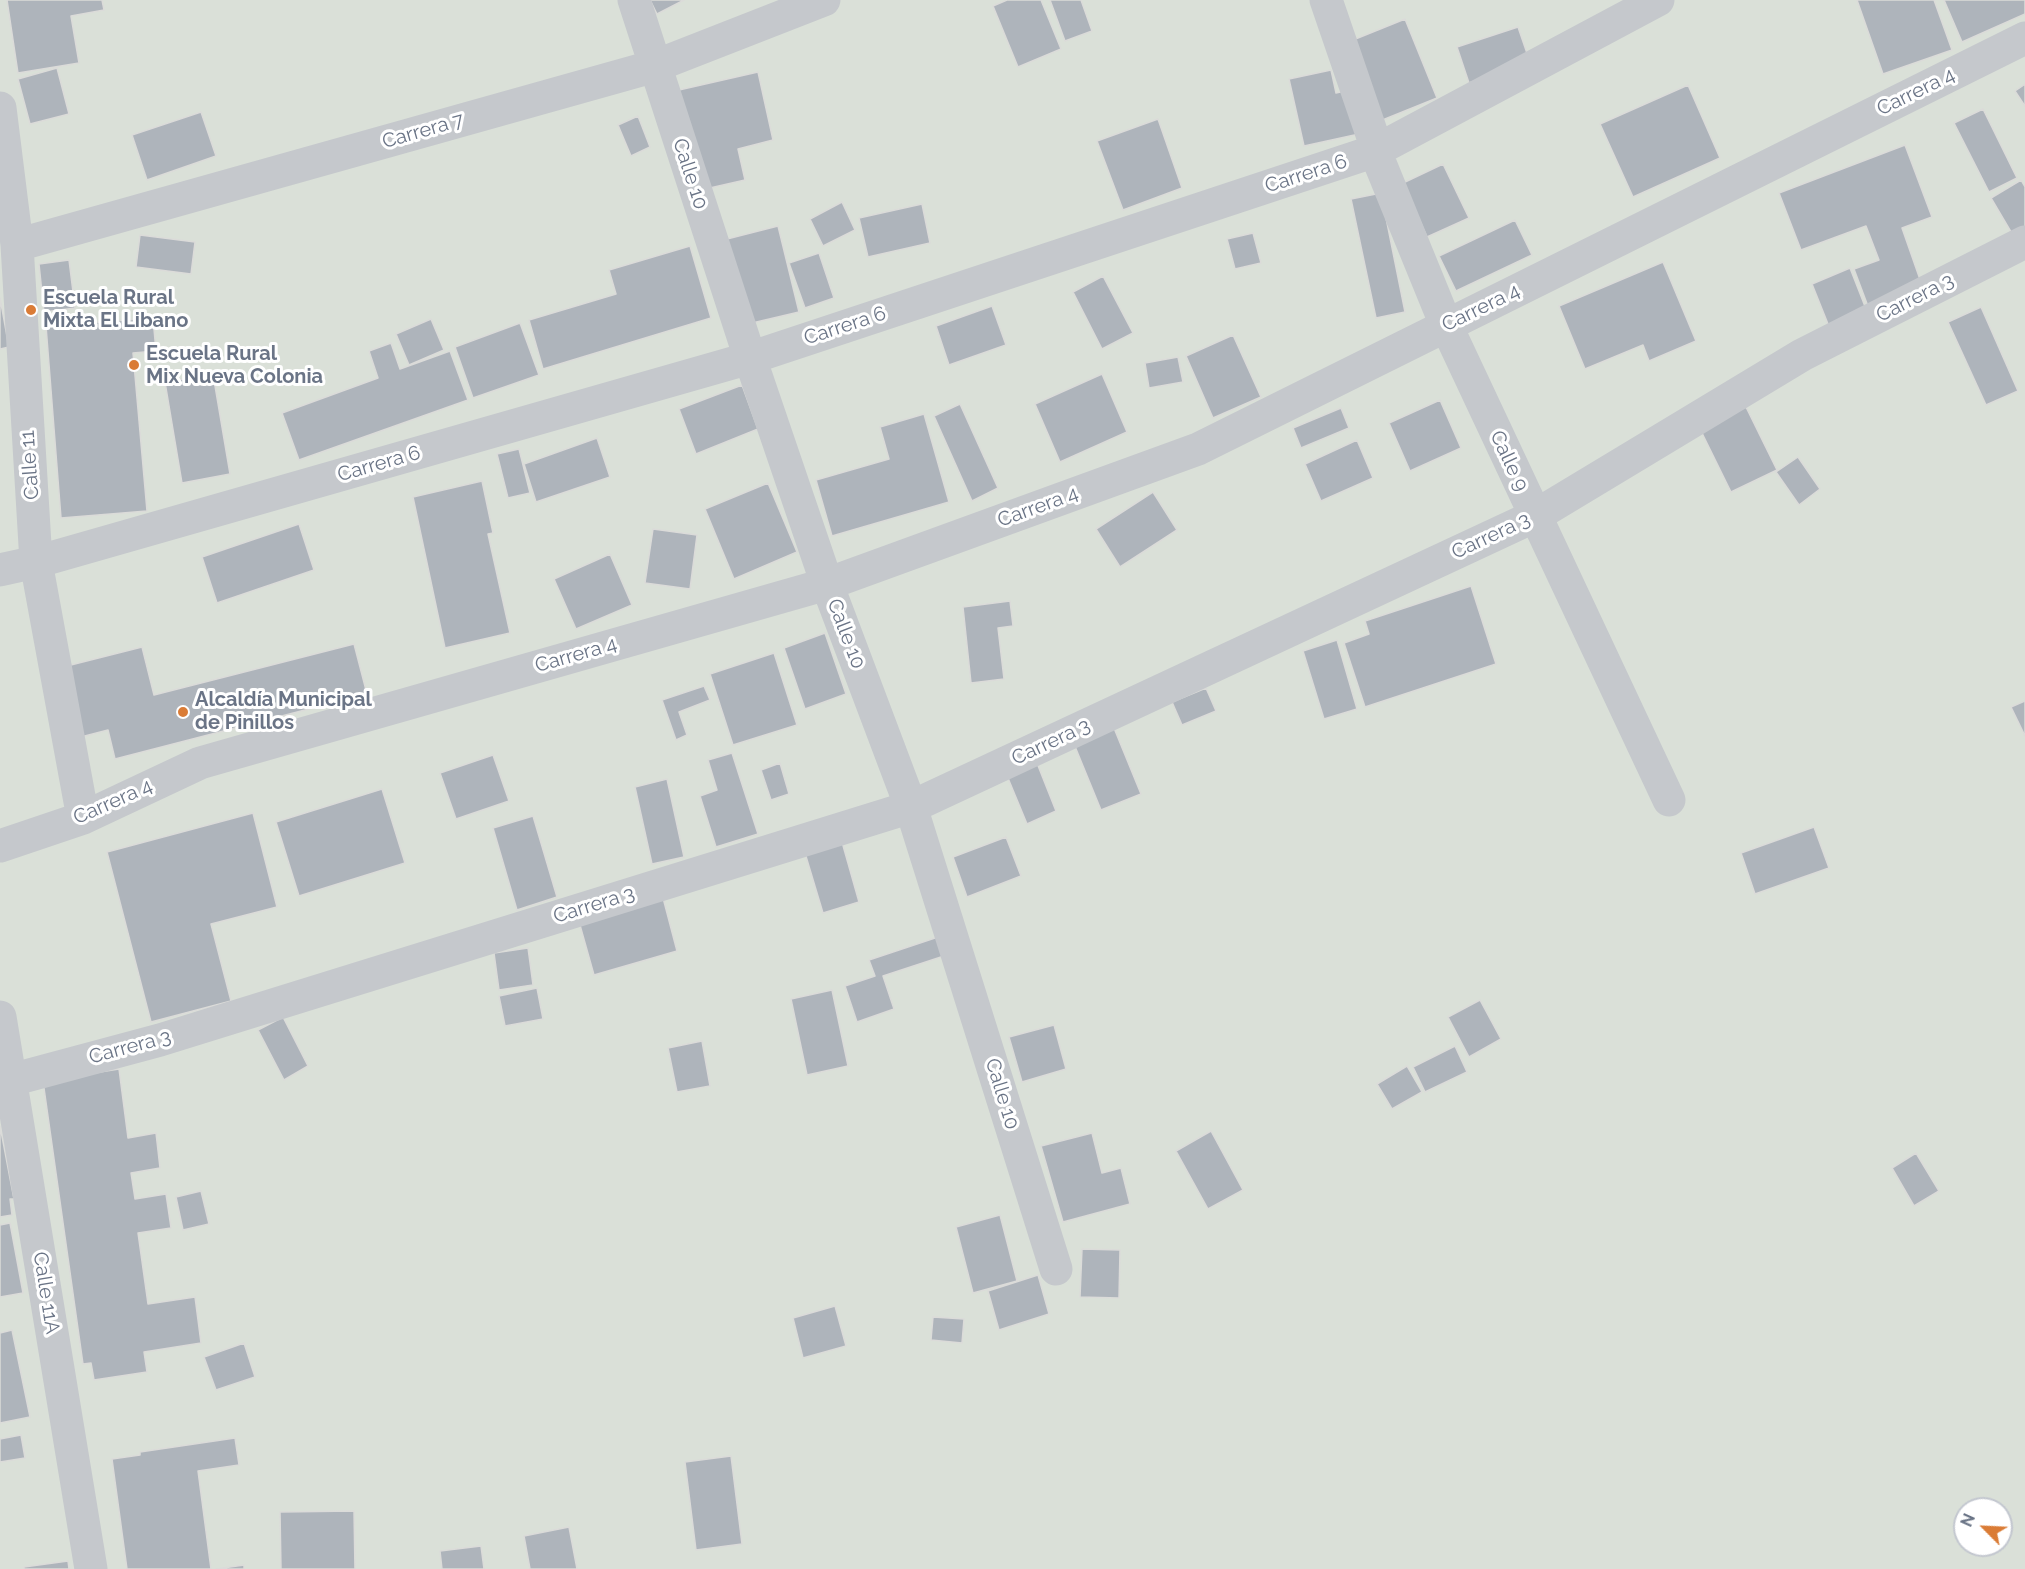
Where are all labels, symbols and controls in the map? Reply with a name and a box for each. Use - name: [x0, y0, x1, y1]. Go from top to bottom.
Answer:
- street label: Carrera 4: [1873, 63, 1959, 121]
- street label: Carrera 7: [379, 108, 467, 154]
- street label: Calle 10: [667, 136, 713, 212]
- street label: Carrera 6: [1262, 149, 1350, 199]
- street label: Carrera 3: [1872, 268, 1958, 328]
- street label: Carrera 4: [1438, 279, 1524, 337]
- place label: Escuela Rural Mixta El Libano: [43, 286, 188, 333]
- street label: Carrera 6: [801, 301, 889, 351]
- marker: Escuela Rural Mixta El Libano: [24, 303, 38, 317]
- place label: Escuela Rural Mix Nueva Colonia: [146, 342, 323, 389]
- marker: Escuela Rural Mix Nueva Colonia: [127, 358, 141, 372]
- street label: Calle 9: [1485, 427, 1533, 495]
- street label: Calle 11: [16, 430, 44, 500]
- street label: Carrera 6: [335, 441, 423, 487]
- street label: Carrera 4: [994, 481, 1082, 533]
- street label: Carrera 3: [1448, 507, 1534, 565]
- street label: Calle 10: [822, 596, 870, 672]
- street label: Carrera 4: [532, 632, 620, 678]
- place label: Alcaldía Municipal de Pinillos: [195, 688, 372, 735]
- marker: Alcaldía Municipal de Pinillos: [176, 705, 190, 719]
- street label: Carrera 3: [1008, 713, 1094, 771]
- street label: Carrera 4: [70, 774, 156, 830]
- street label: Carrera 3: [550, 881, 638, 929]
- street label: Carrera 3: [86, 1025, 174, 1069]
- street label: Calle 10: [980, 1056, 1024, 1132]
- street label: Calle 11A: [28, 1250, 64, 1336]
- north arrow: [1953, 1497, 2013, 1557]
- text: N: [1957, 1511, 1979, 1530]

